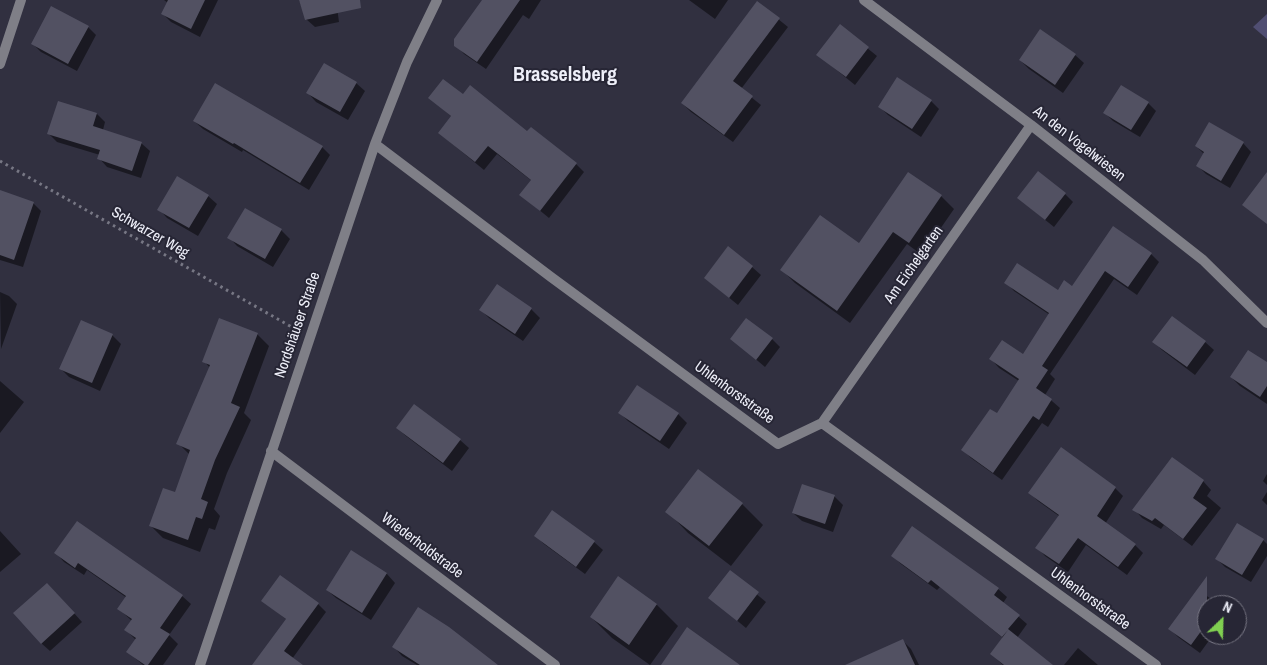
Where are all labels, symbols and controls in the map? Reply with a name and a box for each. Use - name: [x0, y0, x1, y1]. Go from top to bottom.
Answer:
- district label: Brasselsberg: [513, 64, 617, 88]
- street label: An den Vogelwiesen: [1029, 102, 1129, 186]
- street label: Schwarzer Weg: [108, 204, 192, 262]
- street label: Am Eichelgarten: [881, 223, 947, 307]
- street label: Nordshäuser Straße: [271, 270, 325, 380]
- street label: Uhlenhorststraße: [691, 358, 777, 428]
- street label: Wiederholdstraße: [378, 509, 466, 583]
- street label: Uhlenhorststraße: [1047, 564, 1133, 634]
- north arrow: [1197, 595, 1247, 645]
- text: N: [1220, 597, 1235, 617]

